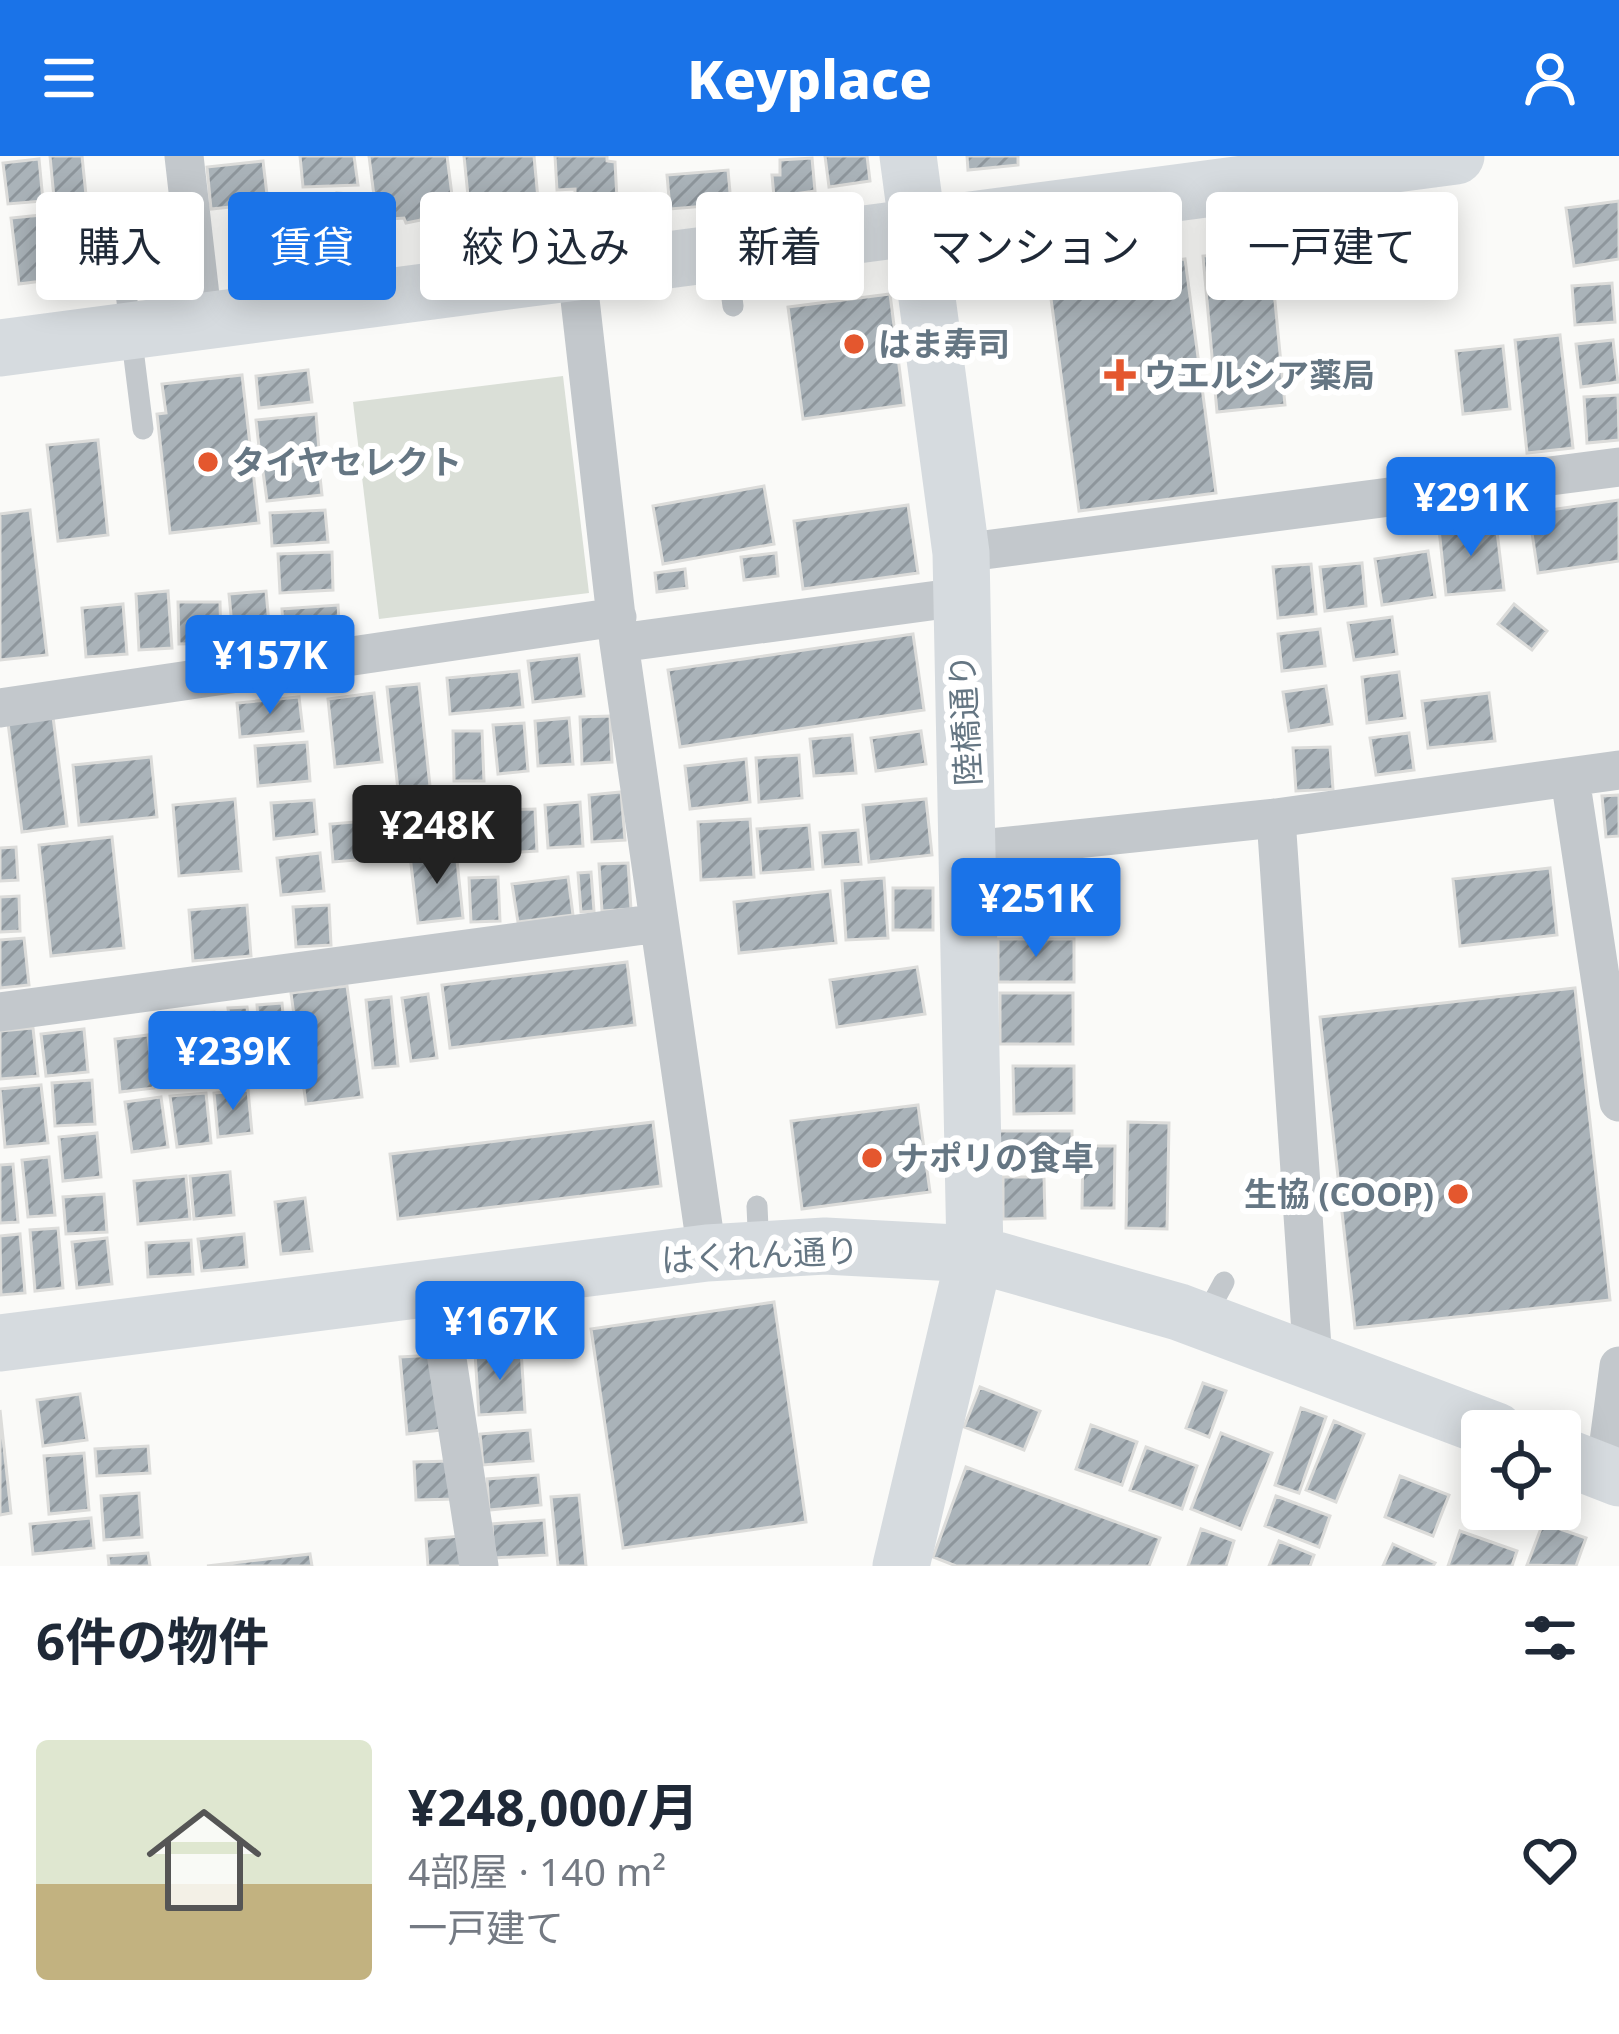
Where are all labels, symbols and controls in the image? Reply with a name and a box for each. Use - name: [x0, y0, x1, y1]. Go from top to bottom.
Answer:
- text: Keyplace: [687, 41, 932, 115]
- icon: menu: [36, 45, 102, 111]
- icon: person: [1517, 45, 1583, 111]
- chip: 購入: [36, 192, 204, 300]
- chip: 賃貸: [228, 192, 396, 300]
- chip: 絞り込み: [420, 192, 672, 300]
- chip: 新着: [696, 192, 864, 300]
- chip: マンション: [888, 192, 1182, 300]
- chip: 一戸建て: [1206, 192, 1458, 300]
- place label: はま寿司: [878, 321, 1010, 366]
- marker: はま寿司: [841, 331, 867, 357]
- place label: ウエルシア薬局: [1144, 352, 1375, 397]
- marker: ウエルシア薬局: [1107, 362, 1133, 388]
- place label: タイヤセレクト: [232, 439, 462, 484]
- marker: タイヤセレクト: [195, 449, 221, 475]
- pin: ¥291K: [1387, 457, 1555, 559]
- text: ¥291K: [1413, 469, 1529, 522]
- pin: ¥157K: [186, 615, 354, 717]
- text: ¥157K: [212, 627, 328, 680]
- street label: 陸橋通り: [939, 653, 990, 787]
- pin: ¥248K: [353, 785, 521, 887]
- text: ¥248K: [379, 797, 495, 850]
- pin: ¥251K: [952, 858, 1120, 960]
- text: ¥251K: [978, 870, 1094, 923]
- pin: ¥239K: [149, 1011, 317, 1113]
- text: ¥239K: [175, 1023, 291, 1076]
- place label: ナポリの食卓: [896, 1135, 1094, 1180]
- marker: ナポリの食卓: [859, 1145, 885, 1171]
- place label: 生協 (COOP): [1244, 1171, 1434, 1216]
- marker: 生協 (COOP): [1445, 1181, 1471, 1207]
- street label: はくれん通り: [660, 1227, 860, 1282]
- pin: ¥167K: [416, 1281, 584, 1383]
- text: ¥167K: [442, 1293, 558, 1346]
- map controls: [1461, 1410, 1581, 1530]
- button: locate: [1461, 1410, 1581, 1530]
- text: 6件の物件: [36, 1605, 269, 1675]
- icon: filters: [1517, 1605, 1583, 1671]
- text: ¥248,000/月: [408, 1771, 699, 1841]
- icon: home: [132, 1788, 276, 1932]
- icon: heart: [1517, 1827, 1583, 1893]
- text: 4部屋 · 140 m²: [408, 1844, 666, 1897]
- text: 一戸建て: [408, 1900, 564, 1953]

